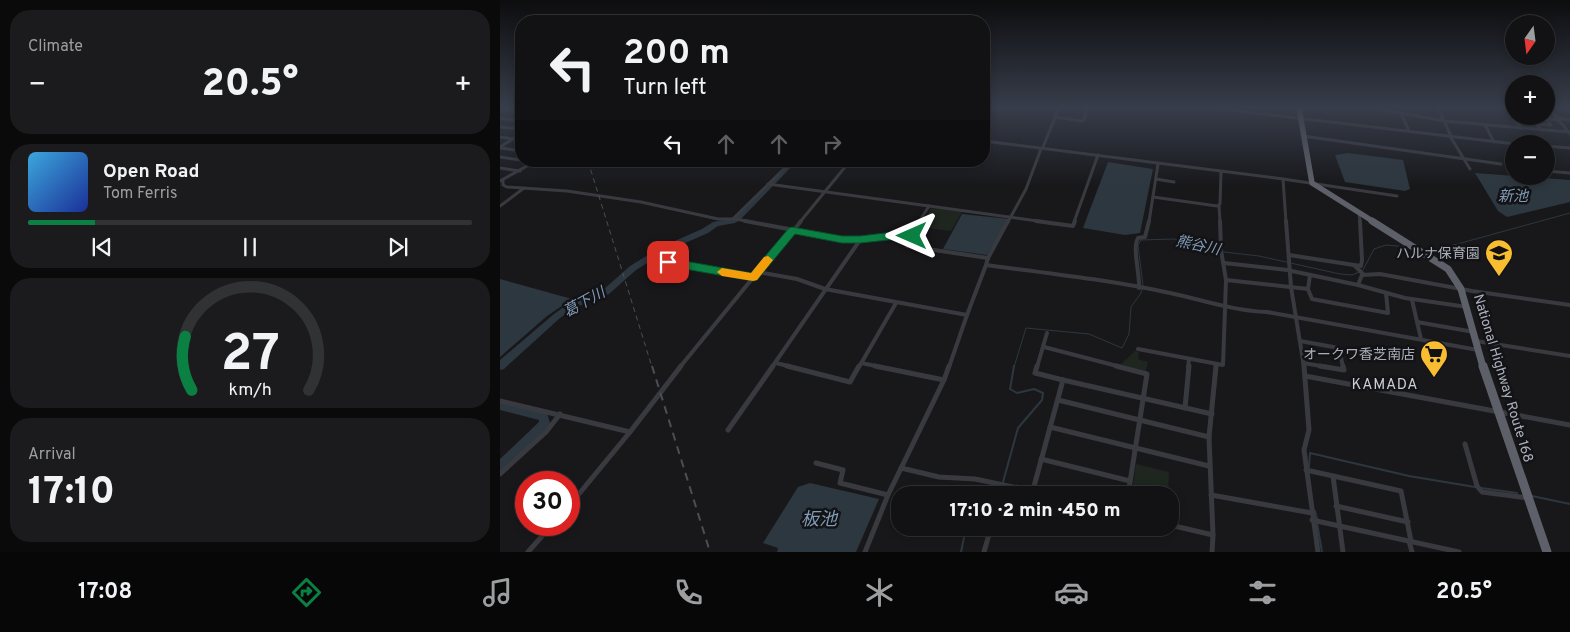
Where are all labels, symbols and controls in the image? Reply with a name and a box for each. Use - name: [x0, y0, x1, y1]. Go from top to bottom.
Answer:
- north arrow: [1505, 15, 1555, 65]
- map controls: [1505, 15, 1555, 185]
- text: 200 m: [623, 32, 730, 76]
- icon: left: [540, 35, 605, 100]
- text: Climate: [28, 37, 83, 57]
- text: 20.5°: [202, 61, 298, 110]
- text: −: [28, 68, 46, 104]
- text: +: [454, 68, 472, 104]
- text: Turn left: [623, 75, 706, 102]
- button: +: [1505, 75, 1555, 125]
- icon: left: [659, 130, 687, 158]
- icon: ahead: [712, 130, 740, 158]
- icon: ahead: [765, 130, 793, 158]
- icon: right: [818, 130, 846, 158]
- button: −: [1505, 135, 1555, 185]
- text: Open Road: [103, 160, 199, 184]
- text: Tom Ferris: [103, 184, 177, 204]
- water label: 新池: [1498, 188, 1530, 207]
- position arrow: [885, 209, 937, 261]
- water label: 熊谷川: [1174, 232, 1224, 261]
- icon: previous: [88, 233, 116, 261]
- icon: pause: [236, 233, 264, 261]
- icon: next: [384, 233, 412, 261]
- school or university icon: ハルナ保育園: [1484, 238, 1514, 277]
- pin: [647, 241, 689, 283]
- place label: ハルナ保育園: [1396, 246, 1480, 263]
- icon: arrive: [654, 248, 682, 276]
- water label: 葛下川: [560, 283, 611, 323]
- street label: National Highway Route 168: [1469, 292, 1536, 465]
- text: 27: [220, 323, 280, 389]
- supermarket icon: オークワ香芝南店: [1419, 339, 1449, 378]
- place label: オークワ香芝南店: [1303, 347, 1415, 364]
- district label: KAMADA: [1351, 376, 1419, 395]
- text: km/h: [228, 379, 272, 402]
- text: Arrival: [28, 445, 76, 465]
- text: 17:10: [28, 469, 115, 518]
- speed limit sign: 30: [515, 471, 580, 536]
- text: 17:10 · 2 min · 450 m: [949, 499, 1121, 523]
- water label: 板池: [801, 509, 839, 532]
- icon: directions: [289, 575, 324, 610]
- icon: music: [480, 575, 515, 610]
- icon: phone: [671, 575, 706, 610]
- icon: climate: [862, 575, 897, 610]
- icon: car: [1054, 575, 1089, 610]
- icon: filters: [1245, 575, 1280, 610]
- text: 17:08: [78, 579, 132, 606]
- text: 20.5°: [1436, 579, 1492, 606]

